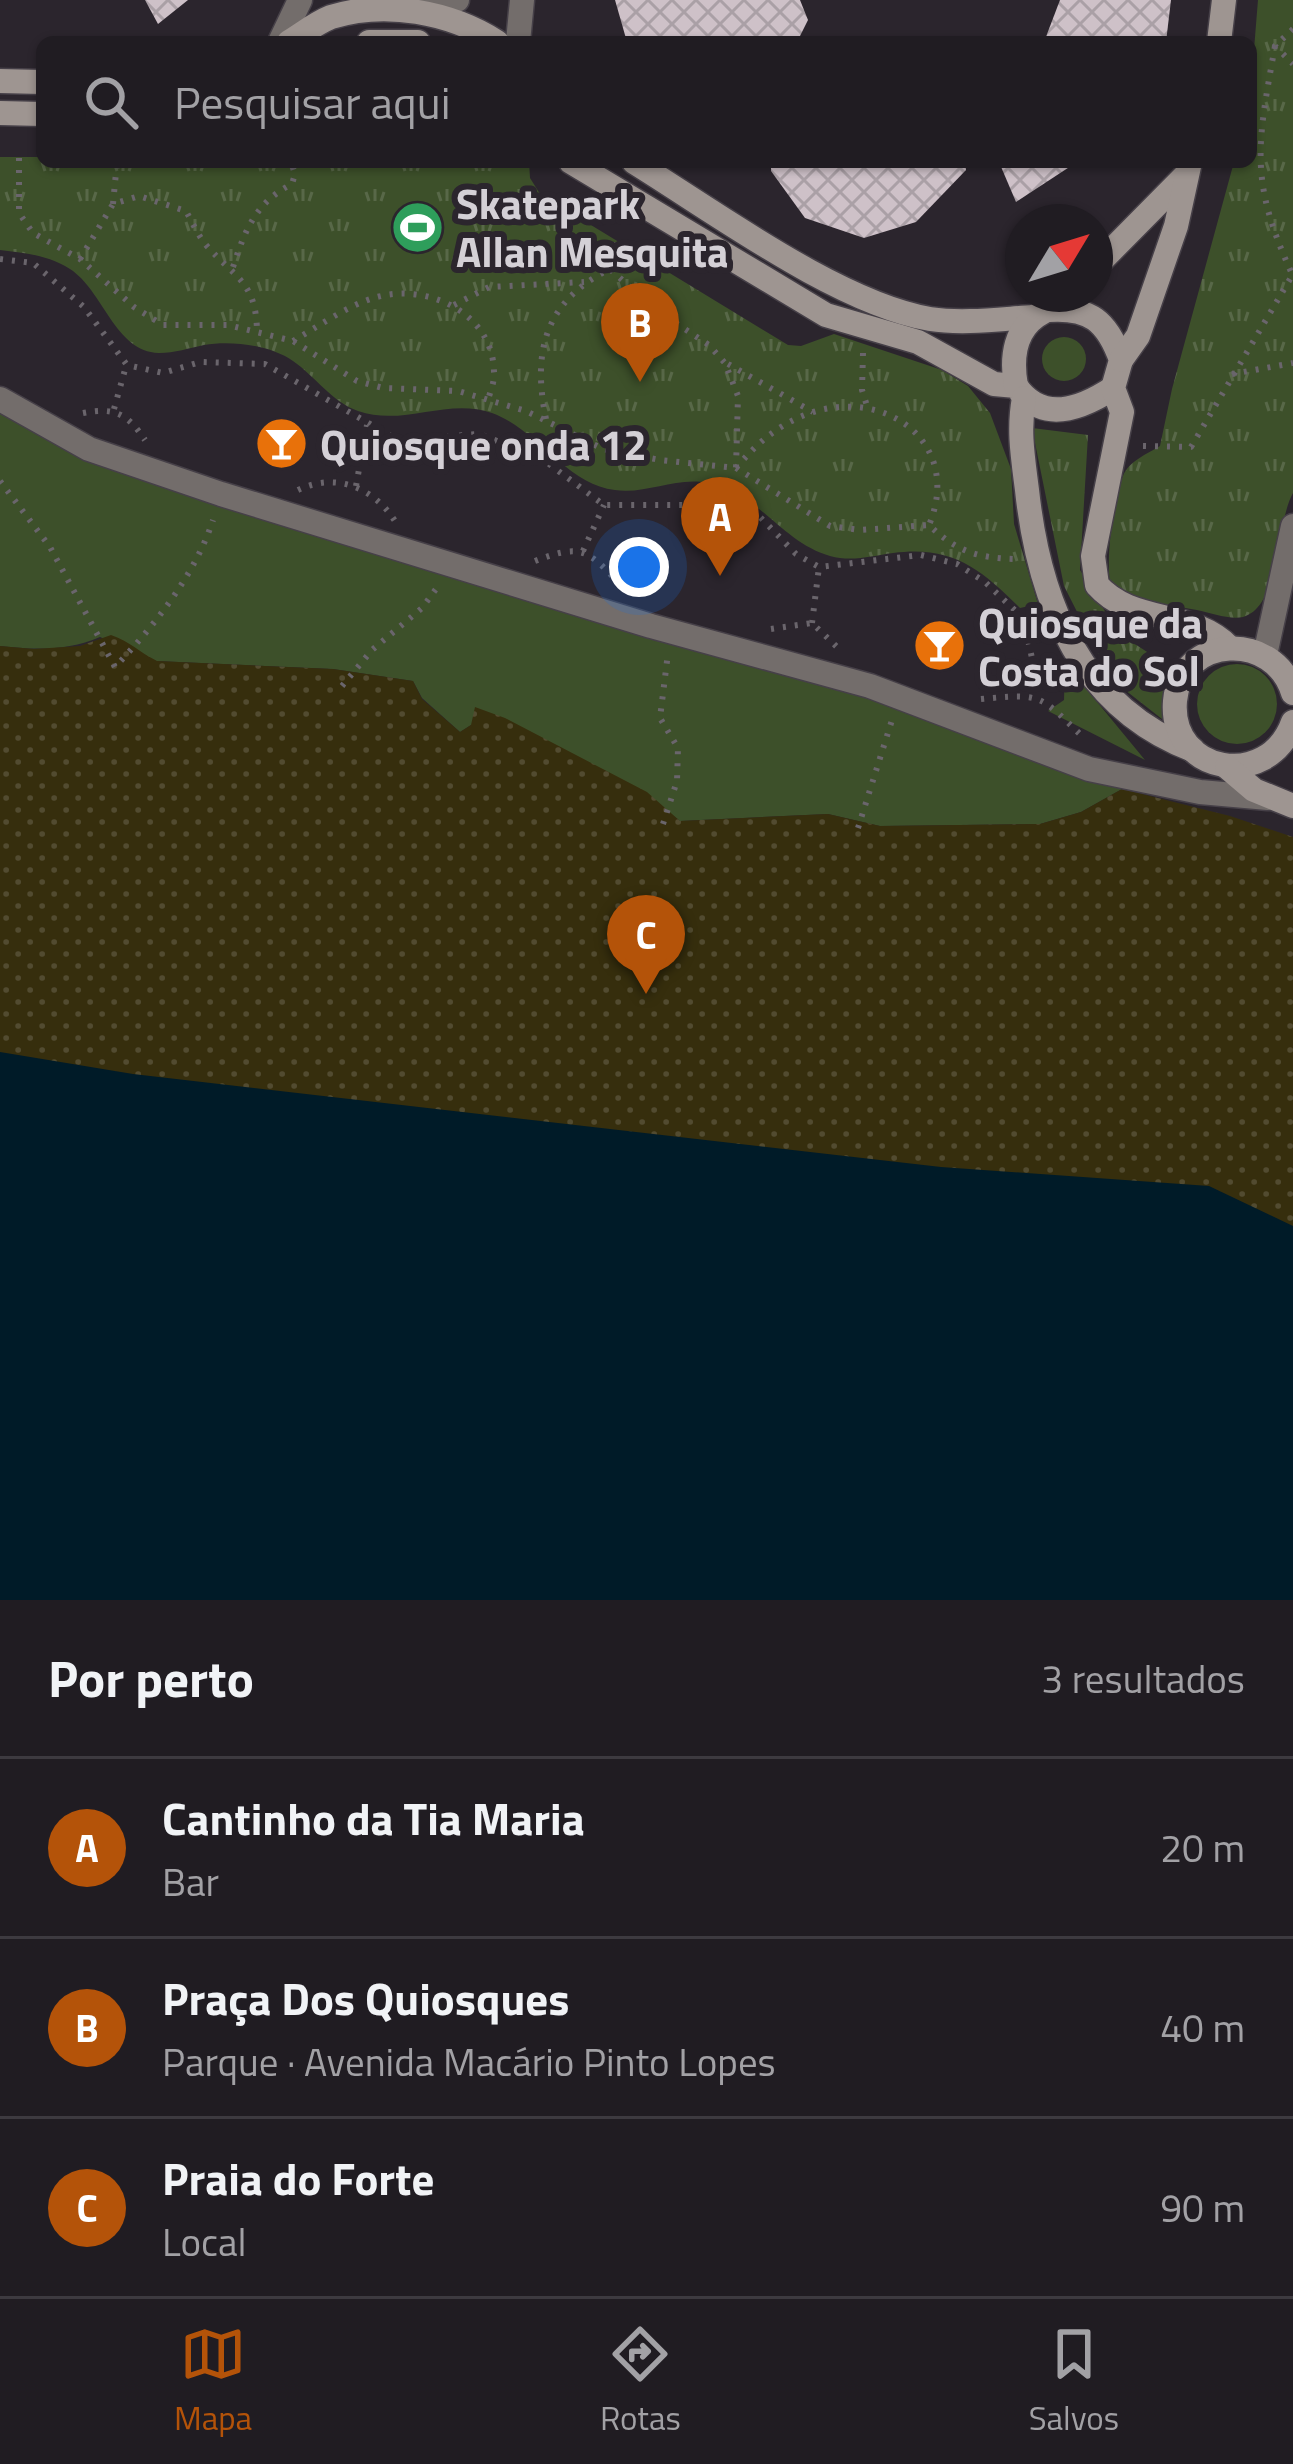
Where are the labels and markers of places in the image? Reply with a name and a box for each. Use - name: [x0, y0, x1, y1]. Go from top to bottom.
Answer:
- place label: Skatepark Allan Mesquita: [456, 171, 729, 283]
- sports icon: Skatepark Allan Mesquita: [389, 199, 445, 255]
- pin: B: [601, 283, 679, 382]
- place label: Quiosque onda 12: [320, 412, 647, 476]
- bar icon: Quiosque onda 12: [253, 416, 309, 472]
- pin: A: [681, 477, 759, 576]
- place label: Quiosque da Costa do Sol: [978, 590, 1203, 702]
- bar icon: Quiosque da Costa do Sol: [911, 618, 967, 674]
- pin: C: [607, 895, 685, 994]

